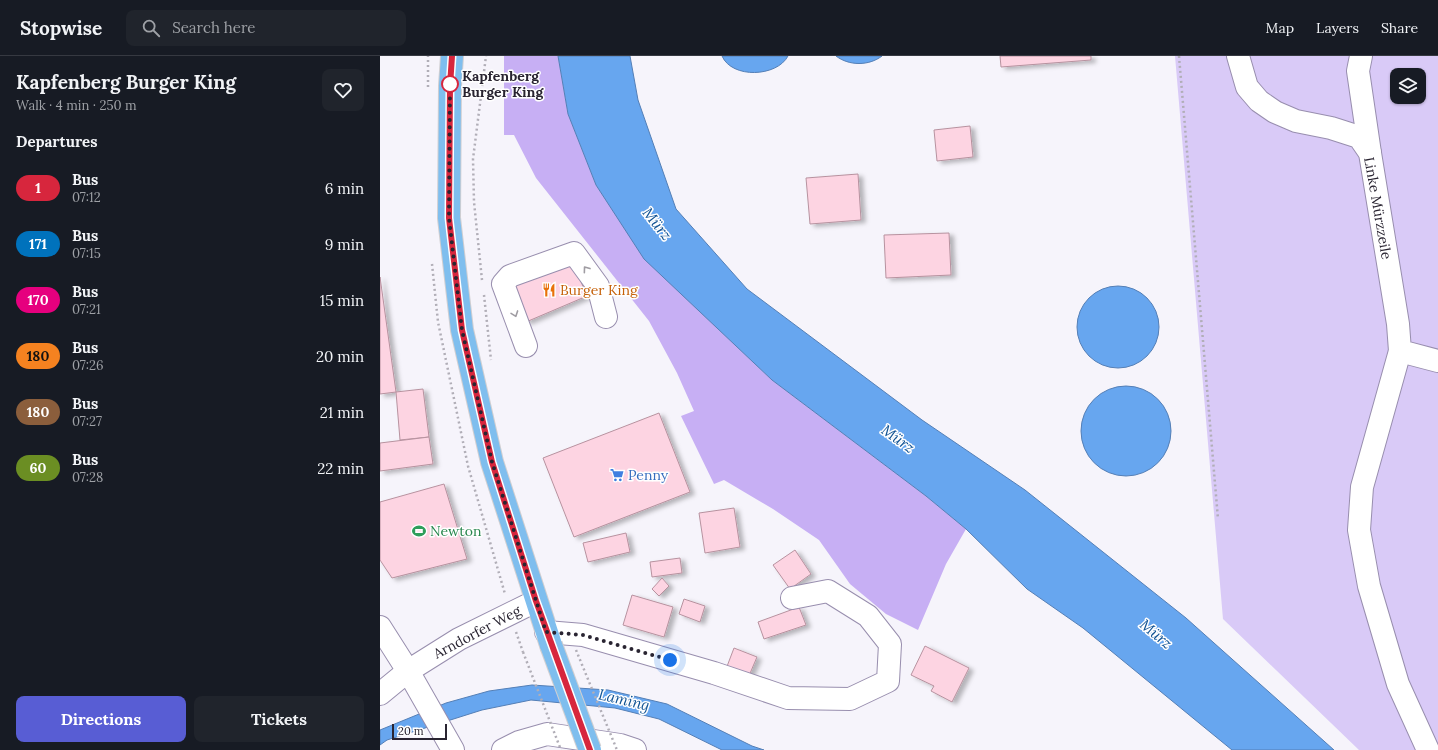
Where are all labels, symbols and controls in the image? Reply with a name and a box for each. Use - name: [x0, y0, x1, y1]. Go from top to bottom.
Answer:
- search box: [126, 10, 406, 46]
- text: Stopwise: [20, 16, 102, 40]
- icon: search: [140, 17, 162, 39]
- text: Search here: [172, 18, 255, 37]
- text: Map: [1266, 19, 1294, 37]
- text: Layers: [1316, 19, 1359, 37]
- text: Share: [1381, 19, 1418, 37]
- place label: Kapfenberg Burger King: [462, 67, 545, 101]
- map controls: [1390, 68, 1426, 104]
- button: layers: [1390, 68, 1426, 104]
- button: heart: [322, 69, 364, 111]
- text: Kapfenberg Burger King: [16, 70, 236, 94]
- marker: Kapfenberg Burger King: [441, 75, 459, 93]
- text: Walk · 4 min · 250 m: [16, 97, 137, 114]
- text: Departures: [16, 132, 97, 151]
- street label: Linke Mürzzeile: [1360, 155, 1396, 261]
- text: Bus: [72, 170, 98, 189]
- text: 1: [35, 179, 41, 197]
- text: 6 min: [325, 179, 364, 198]
- text: 07:12: [72, 189, 101, 206]
- water label: Mürz: [639, 203, 676, 244]
- text: Bus: [72, 226, 98, 245]
- text: 171: [29, 235, 47, 253]
- text: 9 min: [325, 235, 364, 254]
- text: 07:15: [72, 245, 101, 262]
- one-way arrow: [583, 266, 591, 273]
- place label: Burger King: [560, 281, 638, 299]
- text: Bus: [72, 282, 98, 301]
- restaurant icon: Burger King: [541, 282, 557, 298]
- text: 170: [27, 291, 49, 309]
- text: 15 min: [320, 291, 364, 310]
- text: 07:21: [72, 301, 101, 318]
- one-way arrow: [510, 311, 518, 318]
- text: Bus: [72, 338, 98, 357]
- text: 180: [27, 347, 49, 365]
- text: 20 min: [316, 347, 364, 366]
- text: 07:26: [72, 357, 104, 374]
- text: Bus: [72, 394, 98, 413]
- text: 180: [27, 403, 49, 421]
- text: 21 min: [320, 403, 364, 422]
- text: 07:27: [72, 413, 102, 430]
- water label: Mürz: [878, 420, 919, 457]
- text: Bus: [72, 450, 98, 469]
- text: 60: [30, 459, 46, 477]
- text: 22 min: [317, 459, 364, 478]
- place label: Penny: [628, 466, 669, 484]
- supermarket icon: Penny: [609, 467, 625, 483]
- text: 07:28: [72, 469, 103, 486]
- place label: Newton: [430, 522, 482, 540]
- sports icon: Newton: [411, 523, 427, 539]
- street label: Arndorfer Weg: [429, 601, 524, 663]
- water label: Mürz: [1136, 615, 1176, 653]
- your location: [660, 650, 680, 670]
- water label: Laming: [597, 684, 652, 715]
- button: Directions: [16, 696, 186, 742]
- button: Tickets: [194, 696, 364, 742]
- scale bar: [392, 722, 447, 741]
- text: 20 m: [398, 724, 423, 738]

